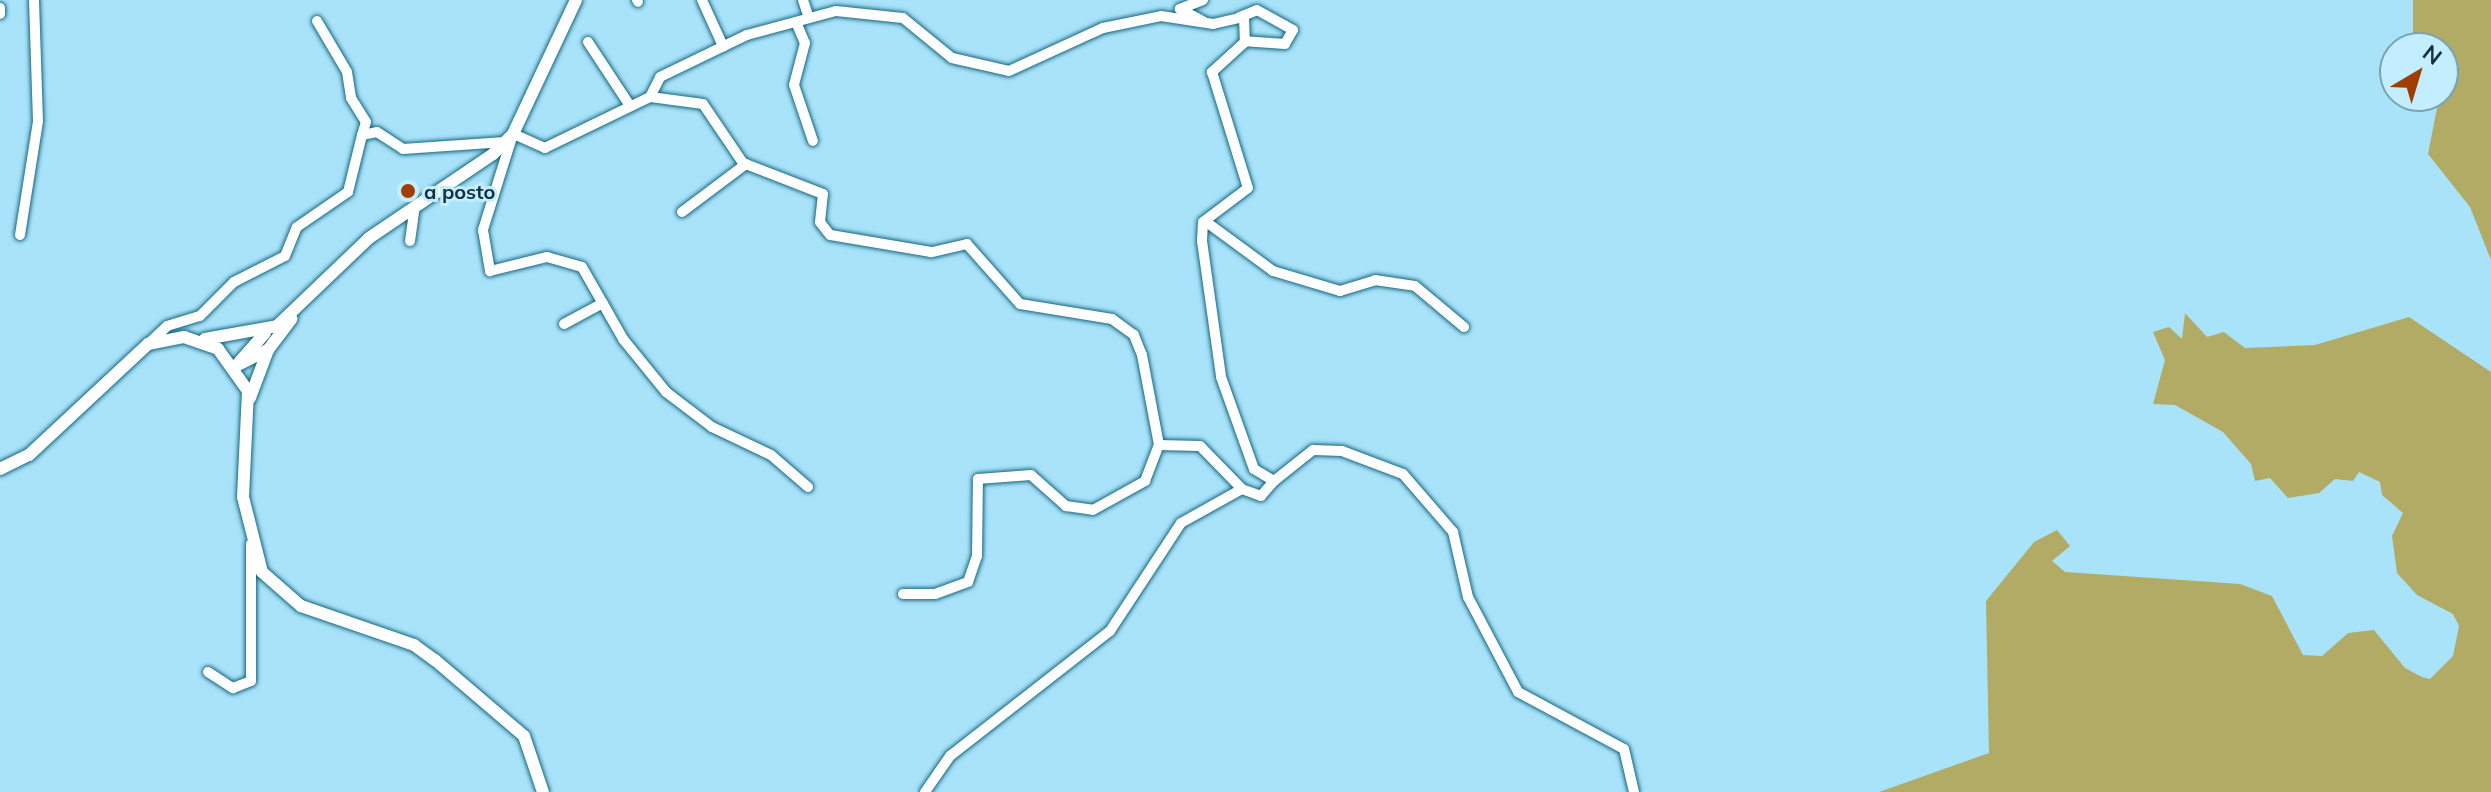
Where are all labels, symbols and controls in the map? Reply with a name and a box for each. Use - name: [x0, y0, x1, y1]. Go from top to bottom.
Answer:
- north arrow: [2379, 32, 2459, 112]
- text: N: [2417, 39, 2448, 71]
- place label: a posto: [424, 179, 495, 203]
- marker: a posto: [399, 182, 417, 200]

